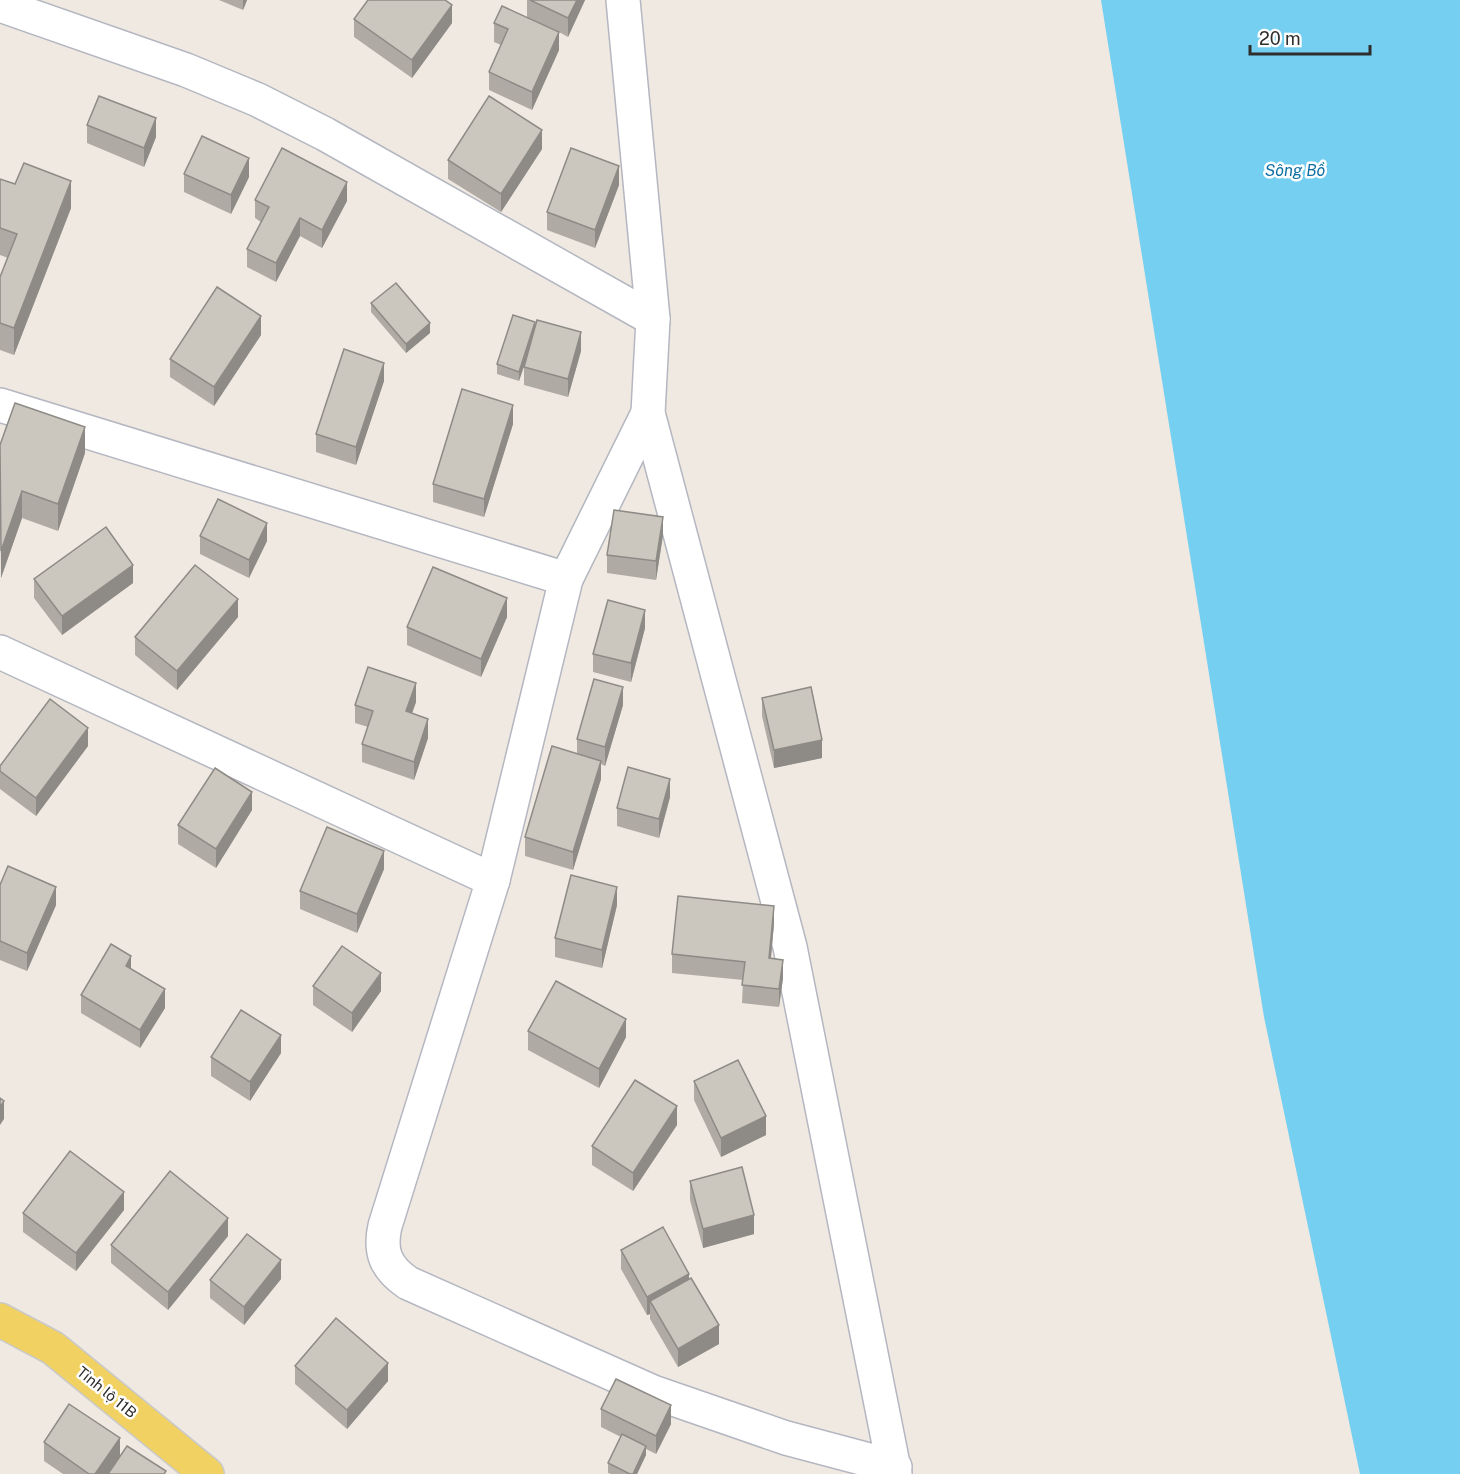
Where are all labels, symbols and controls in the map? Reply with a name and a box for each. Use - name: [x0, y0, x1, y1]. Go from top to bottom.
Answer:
- scale bar: [1250, 18, 1370, 56]
- text: 20 m: [1259, 28, 1301, 49]
- water label: Sông Bồ: [1265, 161, 1326, 180]
- street label: Tỉnh lộ 11B: [74, 1363, 140, 1421]

